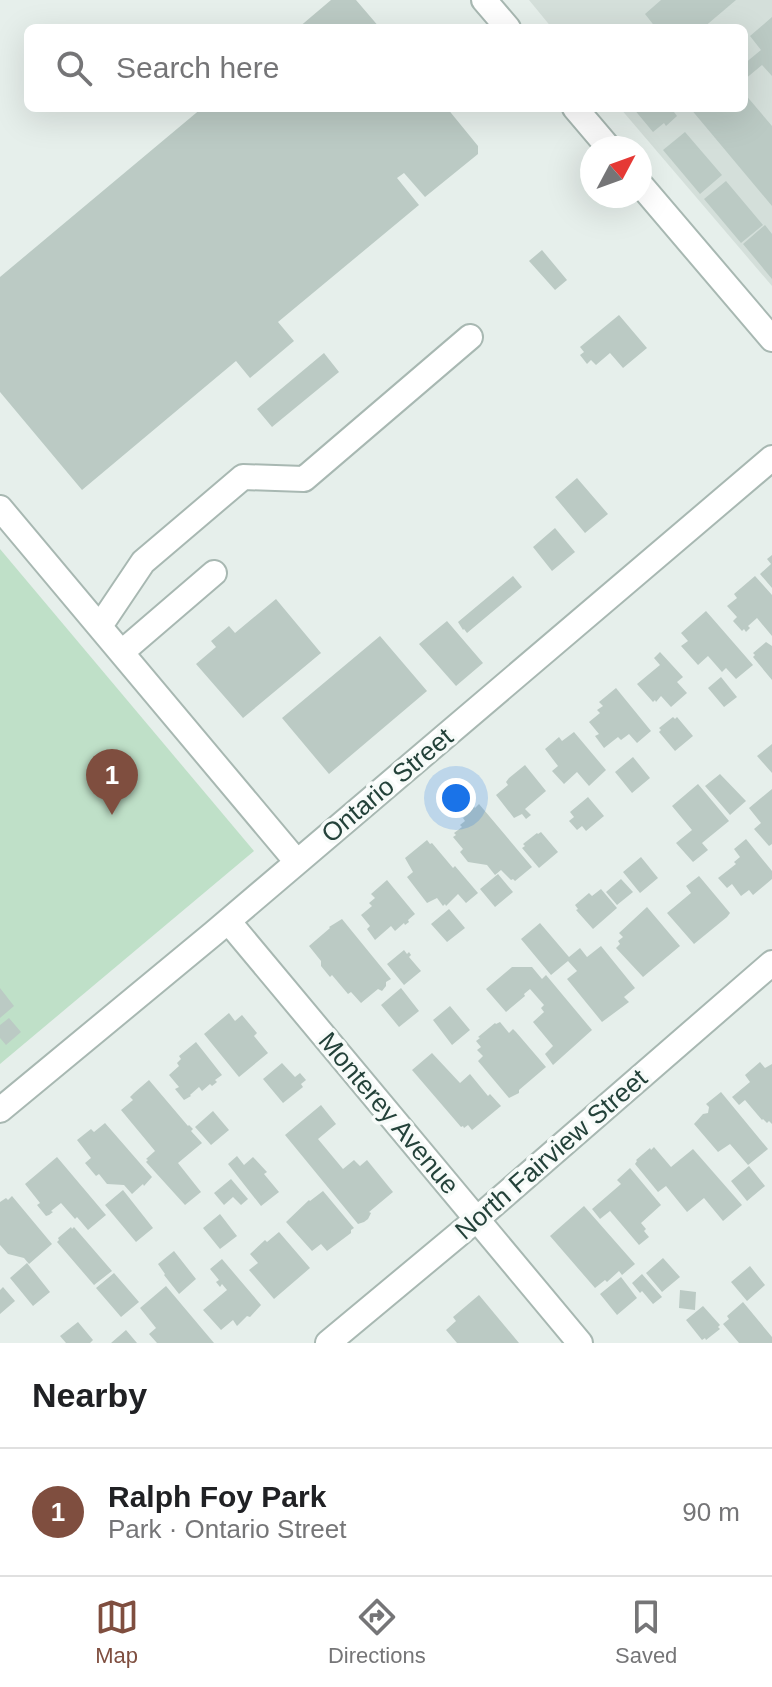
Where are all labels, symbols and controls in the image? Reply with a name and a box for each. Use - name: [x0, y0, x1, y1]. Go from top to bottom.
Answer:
- search box: [24, 24, 748, 112]
- icon: search: [52, 46, 96, 90]
- text: Search here: [116, 51, 279, 84]
- north arrow: [580, 136, 652, 208]
- street label: Ontario Street: [315, 721, 459, 849]
- pin: 1: [86, 749, 138, 815]
- your location: [436, 778, 476, 818]
- street label: Monterey Avenue: [313, 1026, 465, 1200]
- street label: North Fairview Street: [449, 1062, 654, 1245]
- text: Nearby: [32, 1376, 147, 1414]
- text: Ralph Foy Park: [108, 1480, 326, 1513]
- text: 1: [51, 1497, 65, 1527]
- text: 90 m: [682, 1497, 740, 1527]
- text: Park · Ontario Street: [108, 1514, 346, 1544]
- tab: Map: [95, 1595, 139, 1669]
- tab: Directions: [328, 1595, 426, 1669]
- tab: Saved: [615, 1595, 677, 1669]

